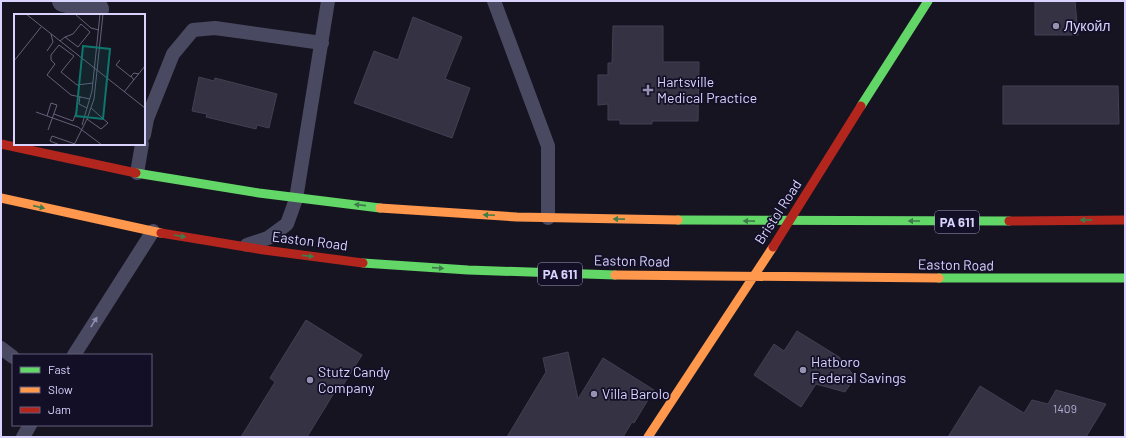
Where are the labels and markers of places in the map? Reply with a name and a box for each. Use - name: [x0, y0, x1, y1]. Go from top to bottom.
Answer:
- place label: Лукойл: [1064, 17, 1110, 34]
- marker: Лукойл: [1051, 21, 1061, 31]
- place label: Hartsville Medical Practice: [657, 73, 757, 106]
- marker: Hartsville Medical Practice: [642, 84, 654, 96]
- place label: Hatboro Federal Savings: [811, 353, 907, 386]
- place label: Stutz Candy Company: [318, 363, 391, 396]
- marker: Hatboro Federal Savings: [798, 365, 808, 375]
- marker: Stutz Candy Company: [305, 375, 315, 385]
- place label: Villa Barolo: [602, 385, 670, 402]
- marker: Villa Barolo: [589, 389, 599, 399]

